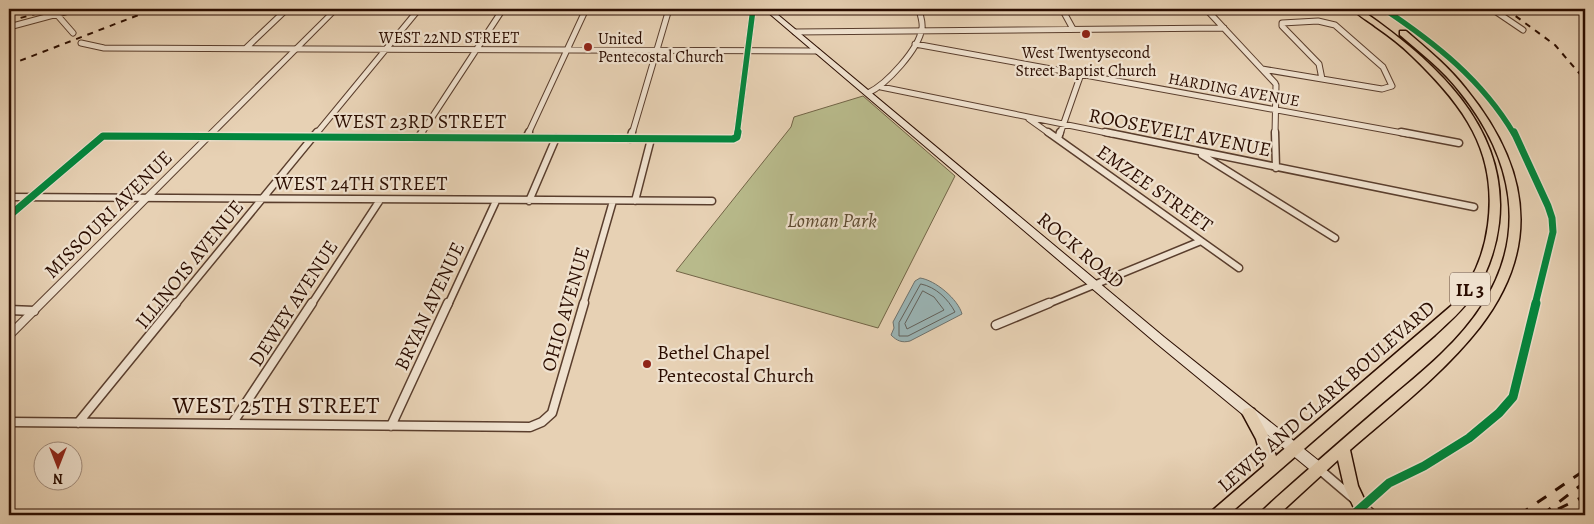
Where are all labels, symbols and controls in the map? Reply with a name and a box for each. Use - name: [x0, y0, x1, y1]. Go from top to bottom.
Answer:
- street label: WEST 22ND STREET: [378, 27, 520, 49]
- place label: United Pentecostal Church: [598, 28, 724, 68]
- marker: West Twentysecond Street Baptist Church: [1080, 28, 1092, 40]
- marker: United Pentecostal Church: [582, 41, 594, 53]
- place label: West Twentysecond Street Baptist Church: [1015, 42, 1157, 82]
- street label: HARDING AVENUE: [1166, 68, 1301, 112]
- street label: ROOSEVELT AVENUE: [1087, 102, 1273, 163]
- street label: WEST 23RD STREET: [333, 108, 506, 135]
- street label: EMZEE STREET: [1091, 138, 1218, 239]
- street label: MISSOURI AVENUE: [38, 144, 178, 284]
- street label: WEST 24TH STREET: [274, 170, 447, 197]
- street label: ILLINOIS AVENUE: [129, 194, 250, 334]
- street label: ROCK ROAD: [1031, 206, 1130, 295]
- park label: Loman Park: [787, 207, 877, 234]
- street label: DEWEY AVENUE: [243, 235, 344, 371]
- street label: BRYAN AVENUE: [388, 238, 471, 375]
- street label: OHIO AVENUE: [535, 244, 596, 375]
- road number: IL 3: [1450, 272, 1490, 306]
- street label: LEWIS AND CLARK BOULEVARD: [1212, 294, 1441, 498]
- place label: Bethel Chapel Pentecostal Church: [657, 339, 814, 389]
- marker: Bethel Chapel Pentecostal Church: [641, 358, 653, 370]
- street label: WEST 25TH STREET: [172, 389, 379, 421]
- north arrow: [32, 442, 82, 492]
- text: N: [53, 469, 63, 488]

